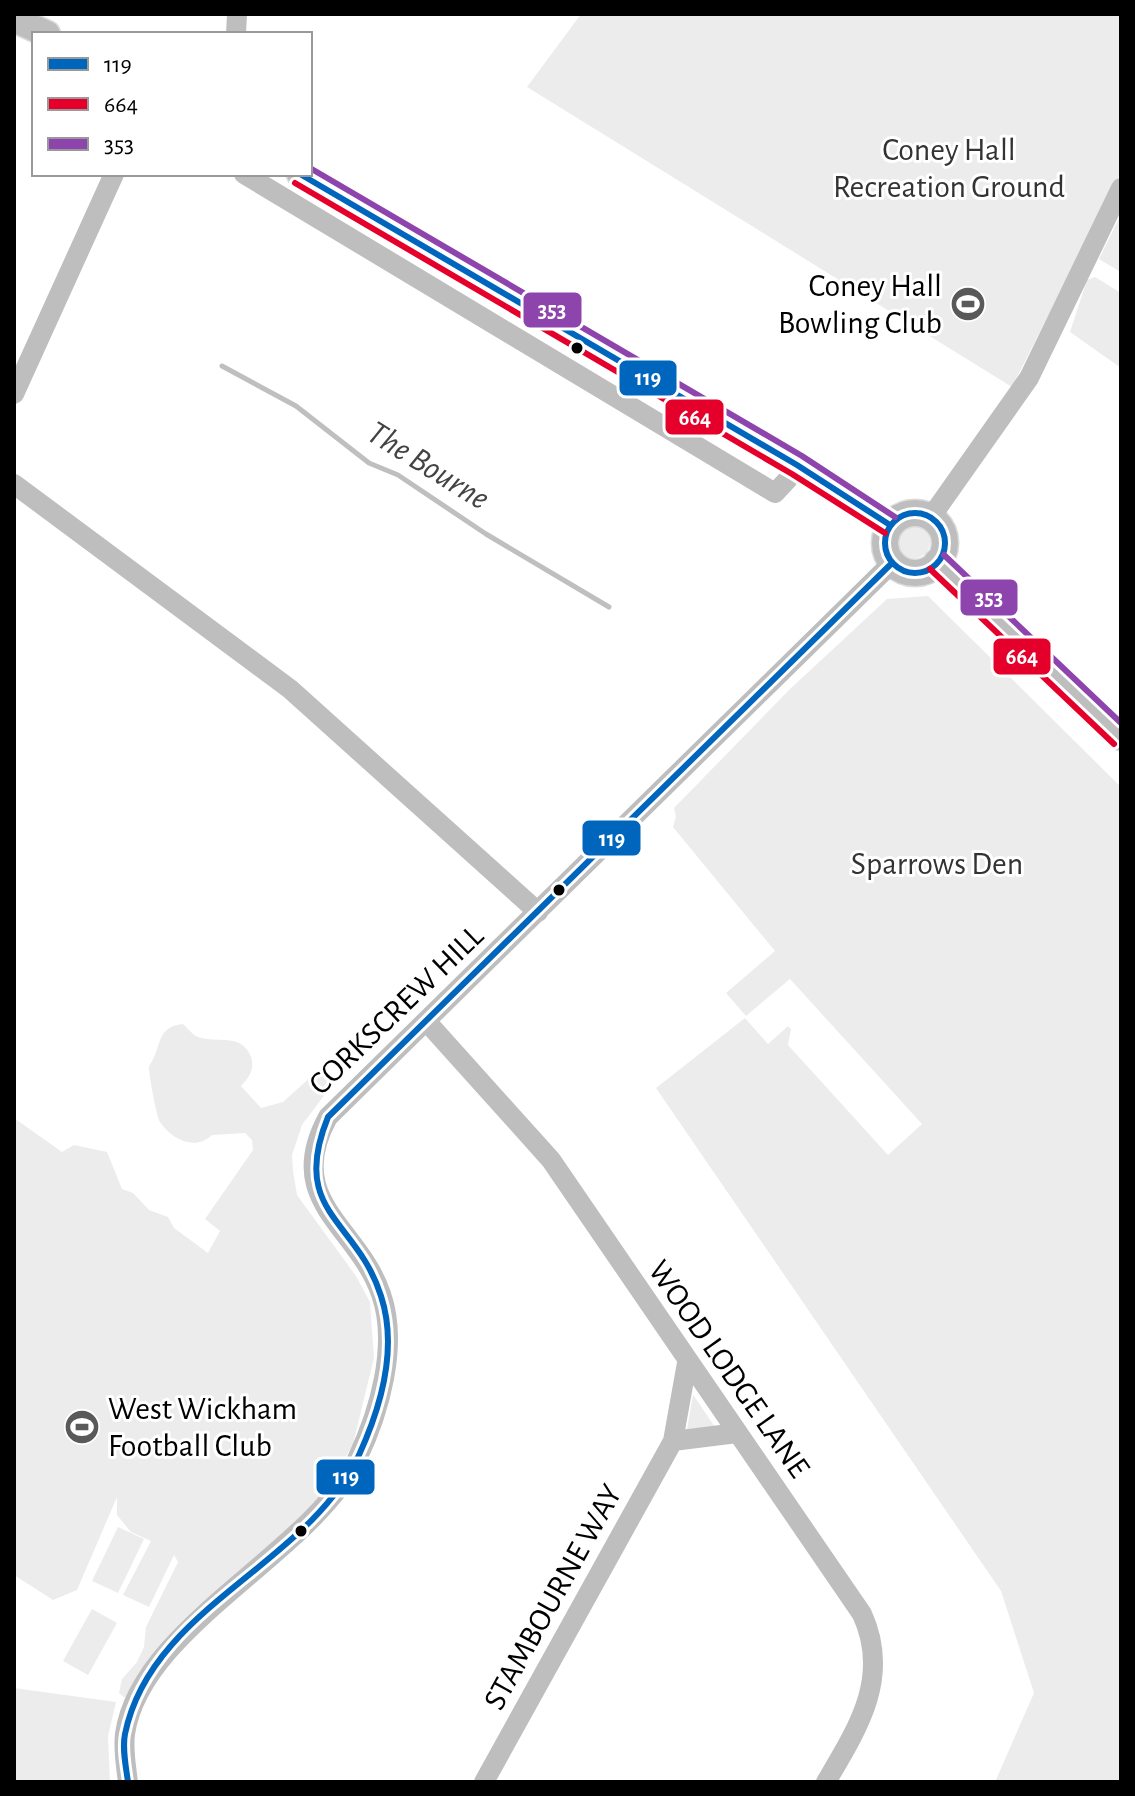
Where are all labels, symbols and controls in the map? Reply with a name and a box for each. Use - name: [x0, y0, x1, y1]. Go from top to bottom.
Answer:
- legend: [32, 32, 312, 176]
- text: 119: [104, 53, 132, 77]
- text: 664: [104, 93, 138, 117]
- text: 353: [104, 133, 134, 157]
- park label: Coney Hall Recreation Ground: [833, 134, 1065, 203]
- place label: Coney Hall Bowling Club: [778, 270, 942, 339]
- sports icon: Coney Hall Bowling Club: [949, 285, 987, 323]
- line badge: 353: [522, 291, 583, 329]
- text: 353: [538, 299, 566, 321]
- unlabelled marker: [569, 340, 585, 356]
- line badge: 119: [618, 359, 678, 397]
- text: 119: [635, 367, 661, 389]
- line badge: 664: [664, 398, 725, 436]
- text: 664: [679, 407, 711, 429]
- water label: The Bourne: [361, 415, 495, 517]
- line badge: 353: [959, 578, 1019, 617]
- text: 353: [975, 587, 1003, 609]
- line badge: 664: [992, 637, 1052, 676]
- text: 664: [1006, 646, 1038, 668]
- line badge: 119: [581, 819, 642, 857]
- text: 119: [599, 828, 625, 850]
- park label: Sparrows Den: [851, 848, 1023, 880]
- unlabelled marker: [551, 882, 567, 898]
- street label: CORKSCREW HILL: [303, 919, 490, 1101]
- street label: WOOD LODGE LANE: [642, 1255, 816, 1483]
- place label: West Wickham Football Club: [108, 1393, 297, 1462]
- sports icon: West Wickham Football Club: [63, 1408, 101, 1446]
- line badge: 119: [315, 1458, 376, 1496]
- text: 119: [333, 1466, 359, 1488]
- street label: STAMBOURNE WAY: [478, 1479, 628, 1715]
- unlabelled marker: [293, 1523, 309, 1539]

